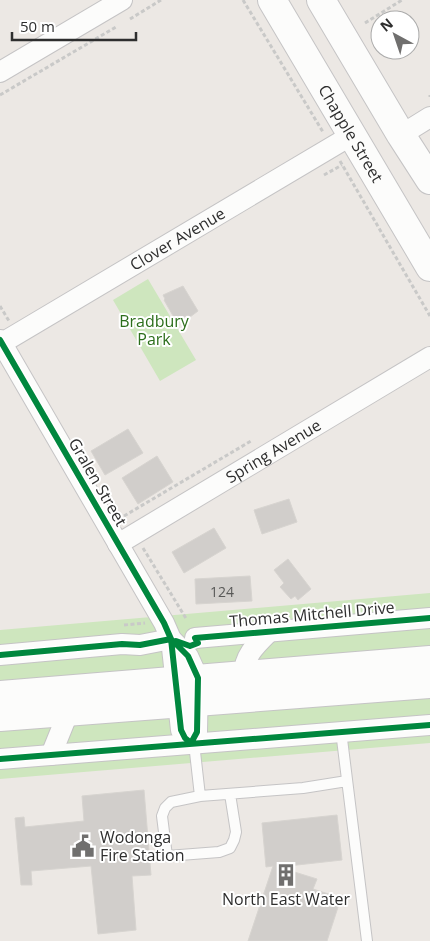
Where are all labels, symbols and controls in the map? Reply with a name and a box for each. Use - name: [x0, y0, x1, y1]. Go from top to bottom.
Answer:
- scale bar: [12, 10, 136, 42]
- north arrow: [370, 10, 420, 60]
- text: N: [376, 14, 397, 36]
- text: 50 m: [20, 16, 55, 36]
- street label: Chapple Street: [313, 80, 389, 187]
- street label: Clover Avenue: [126, 202, 229, 276]
- park label: Bradbury Park: [119, 310, 190, 350]
- street label: Spring Avenue: [221, 414, 325, 488]
- street label: Gralen Street: [64, 434, 132, 531]
- house number: 124: [210, 582, 234, 601]
- street label: Thomas Mitchell Drive: [228, 596, 396, 632]
- place label: Wodonga Fire Station: [100, 826, 185, 866]
- public building icon: Wodonga Fire Station: [70, 833, 96, 859]
- building icon: North East Water: [273, 862, 299, 888]
- place label: North East Water: [222, 888, 350, 910]

